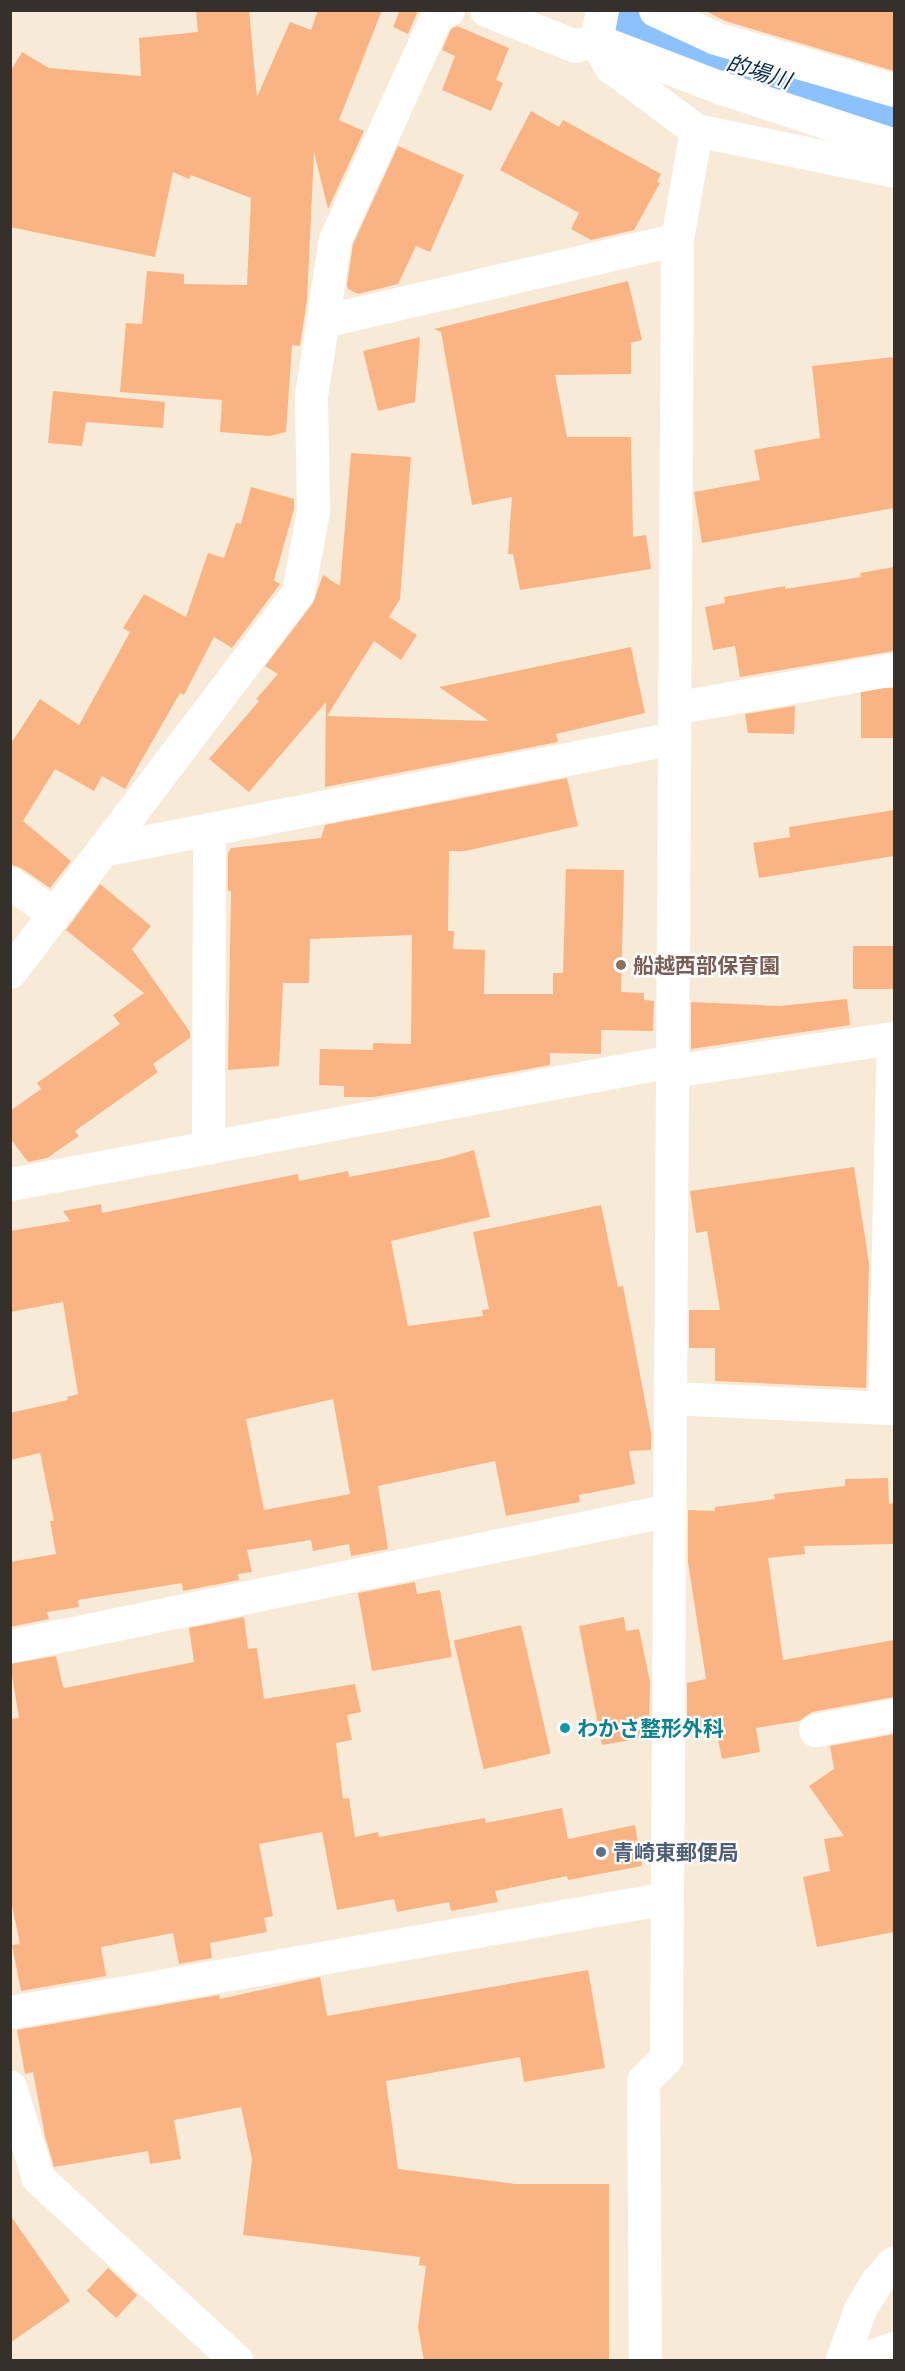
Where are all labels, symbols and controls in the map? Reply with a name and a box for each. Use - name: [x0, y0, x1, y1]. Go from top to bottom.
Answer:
- water label: 的場川: [724, 49, 794, 93]
- place label: 船越西部保育園: [633, 952, 780, 978]
- marker: 船越西部保育園: [614, 958, 628, 972]
- place label: わかさ整形外科: [577, 1715, 724, 1741]
- marker: わかさ整形外科: [558, 1721, 572, 1735]
- place label: 青崎東郵便局: [613, 1839, 739, 1865]
- marker: 青崎東郵便局: [594, 1845, 608, 1859]

